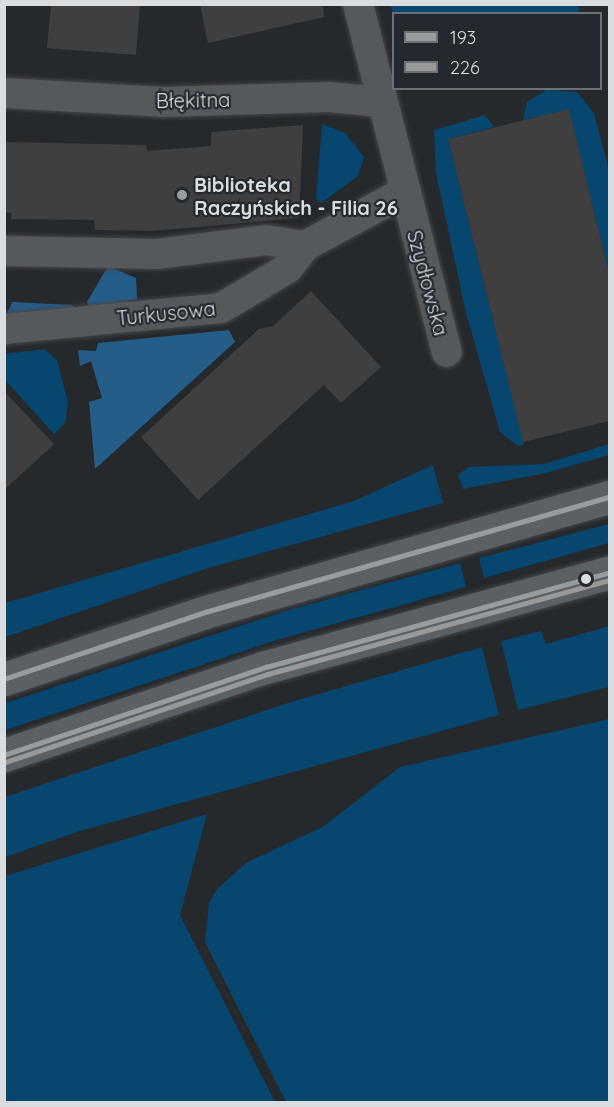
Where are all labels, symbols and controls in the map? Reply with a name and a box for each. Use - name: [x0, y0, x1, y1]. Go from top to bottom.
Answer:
- legend: [392, 12, 602, 90]
- text: 193: [450, 26, 476, 49]
- text: 226: [450, 56, 480, 79]
- street label: Błękitna: [156, 87, 230, 113]
- place label: Biblioteka Raczyńskich - Filia 26: [194, 172, 398, 219]
- marker: Biblioteka Raczyńskich - Filia 26: [175, 188, 189, 202]
- street label: Szydłowska: [402, 228, 454, 338]
- street label: Turkusowa: [115, 296, 217, 330]
- unlabelled marker: [580, 573, 592, 585]

